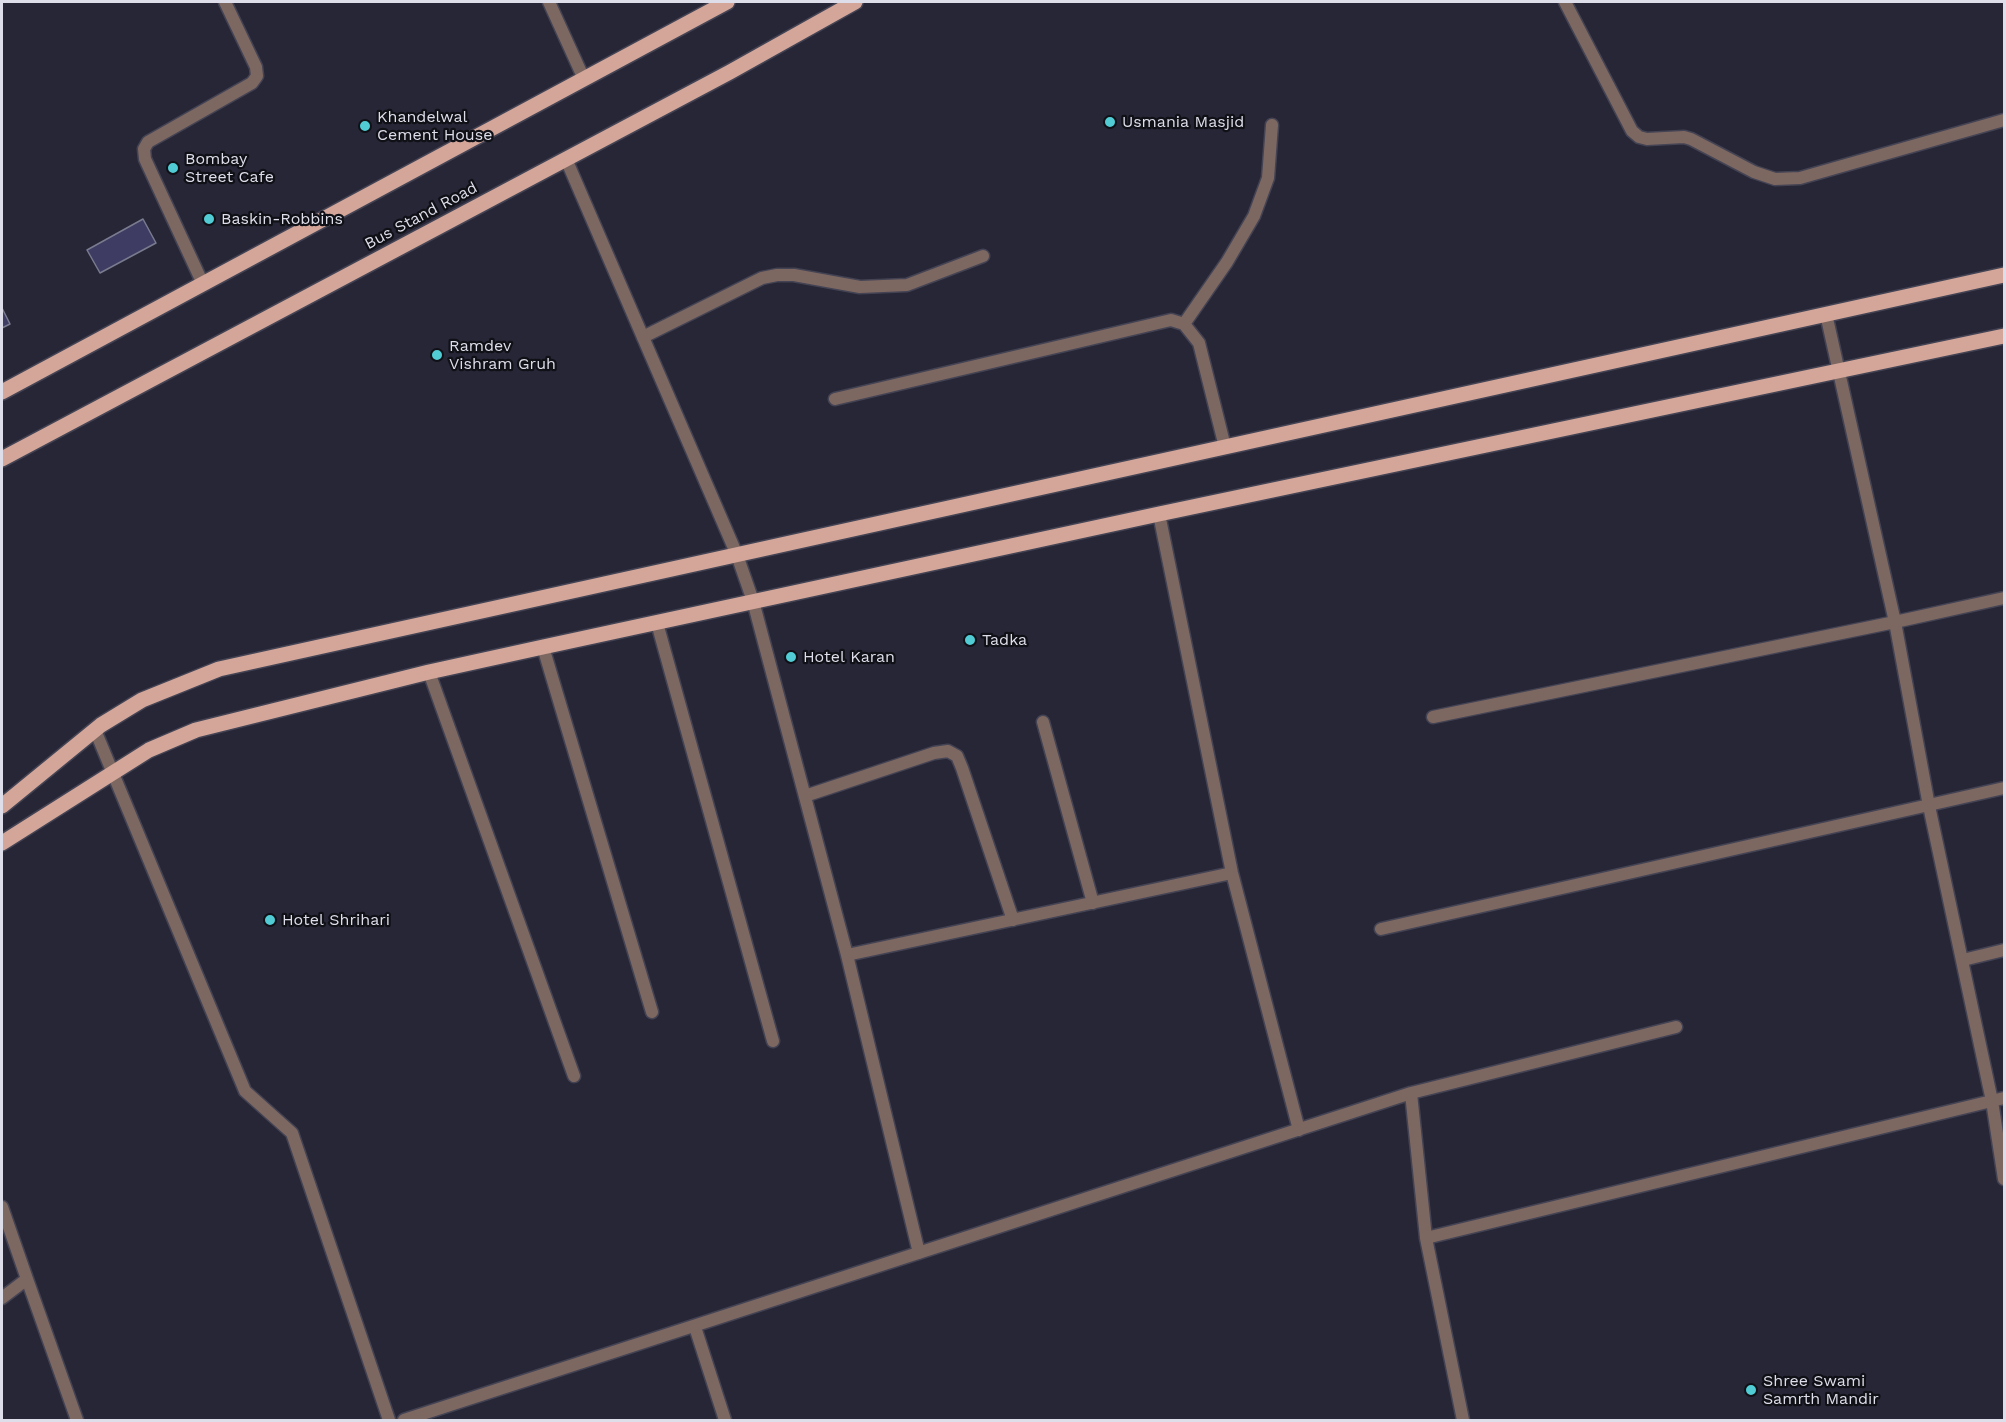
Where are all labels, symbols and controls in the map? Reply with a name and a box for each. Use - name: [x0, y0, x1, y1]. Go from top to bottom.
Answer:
- place label: Khandelwal Cement House: [377, 107, 492, 145]
- place label: Usmania Masjid: [1122, 112, 1244, 132]
- marker: Usmania Masjid: [1103, 115, 1117, 129]
- marker: Khandelwal Cement House: [358, 119, 372, 133]
- place label: Bombay Street Cafe: [185, 149, 274, 187]
- marker: Bombay Street Cafe: [166, 161, 180, 175]
- street label: Bus Stand Road: [361, 178, 481, 254]
- place label: Baskin-Robbins: [221, 209, 343, 229]
- marker: Baskin-Robbins: [202, 212, 216, 226]
- place label: Ramdev Vishram Gruh: [449, 336, 556, 374]
- marker: Ramdev Vishram Gruh: [430, 348, 444, 362]
- place label: Tadka: [982, 630, 1027, 650]
- marker: Tadka: [963, 633, 977, 647]
- place label: Hotel Karan: [803, 647, 895, 667]
- marker: Hotel Karan: [784, 650, 798, 664]
- place label: Hotel Shrihari: [282, 910, 390, 930]
- marker: Hotel Shrihari: [263, 913, 277, 927]
- place label: Shree Swami Samrth Mandir: [1763, 1371, 1879, 1409]
- marker: Shree Swami Samrth Mandir: [1744, 1383, 1758, 1397]

